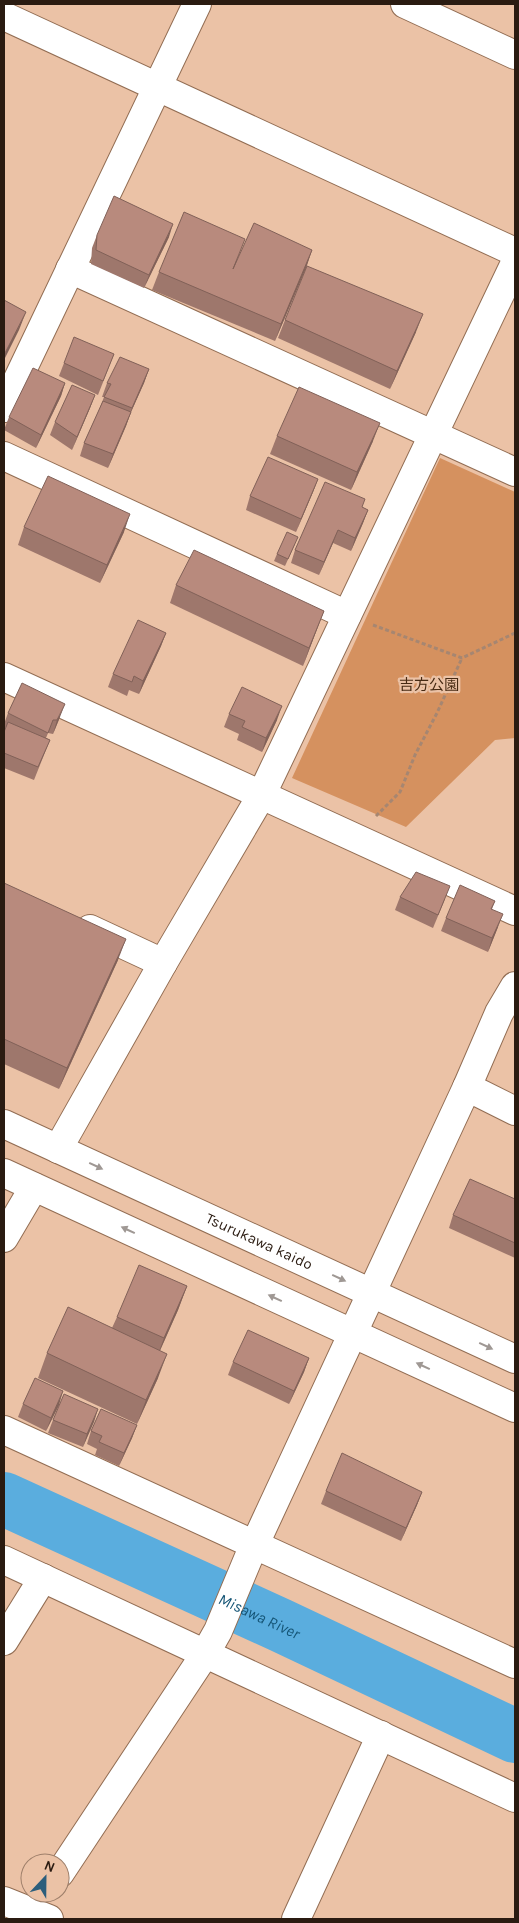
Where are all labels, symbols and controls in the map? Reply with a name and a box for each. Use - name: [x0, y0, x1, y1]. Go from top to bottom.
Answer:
- park label: 吉方公園: [399, 676, 459, 694]
- one-way arrow: [89, 1163, 103, 1171]
- street label: Tsurukawa kaido: [203, 1209, 315, 1274]
- one-way arrow: [121, 1226, 135, 1234]
- one-way arrow: [332, 1274, 346, 1282]
- one-way arrow: [268, 1294, 282, 1302]
- one-way arrow: [479, 1342, 493, 1350]
- one-way arrow: [416, 1361, 430, 1369]
- water label: Misawa River: [216, 1589, 304, 1643]
- north arrow: [20, 1853, 70, 1903]
- text: N: [42, 1857, 58, 1876]

